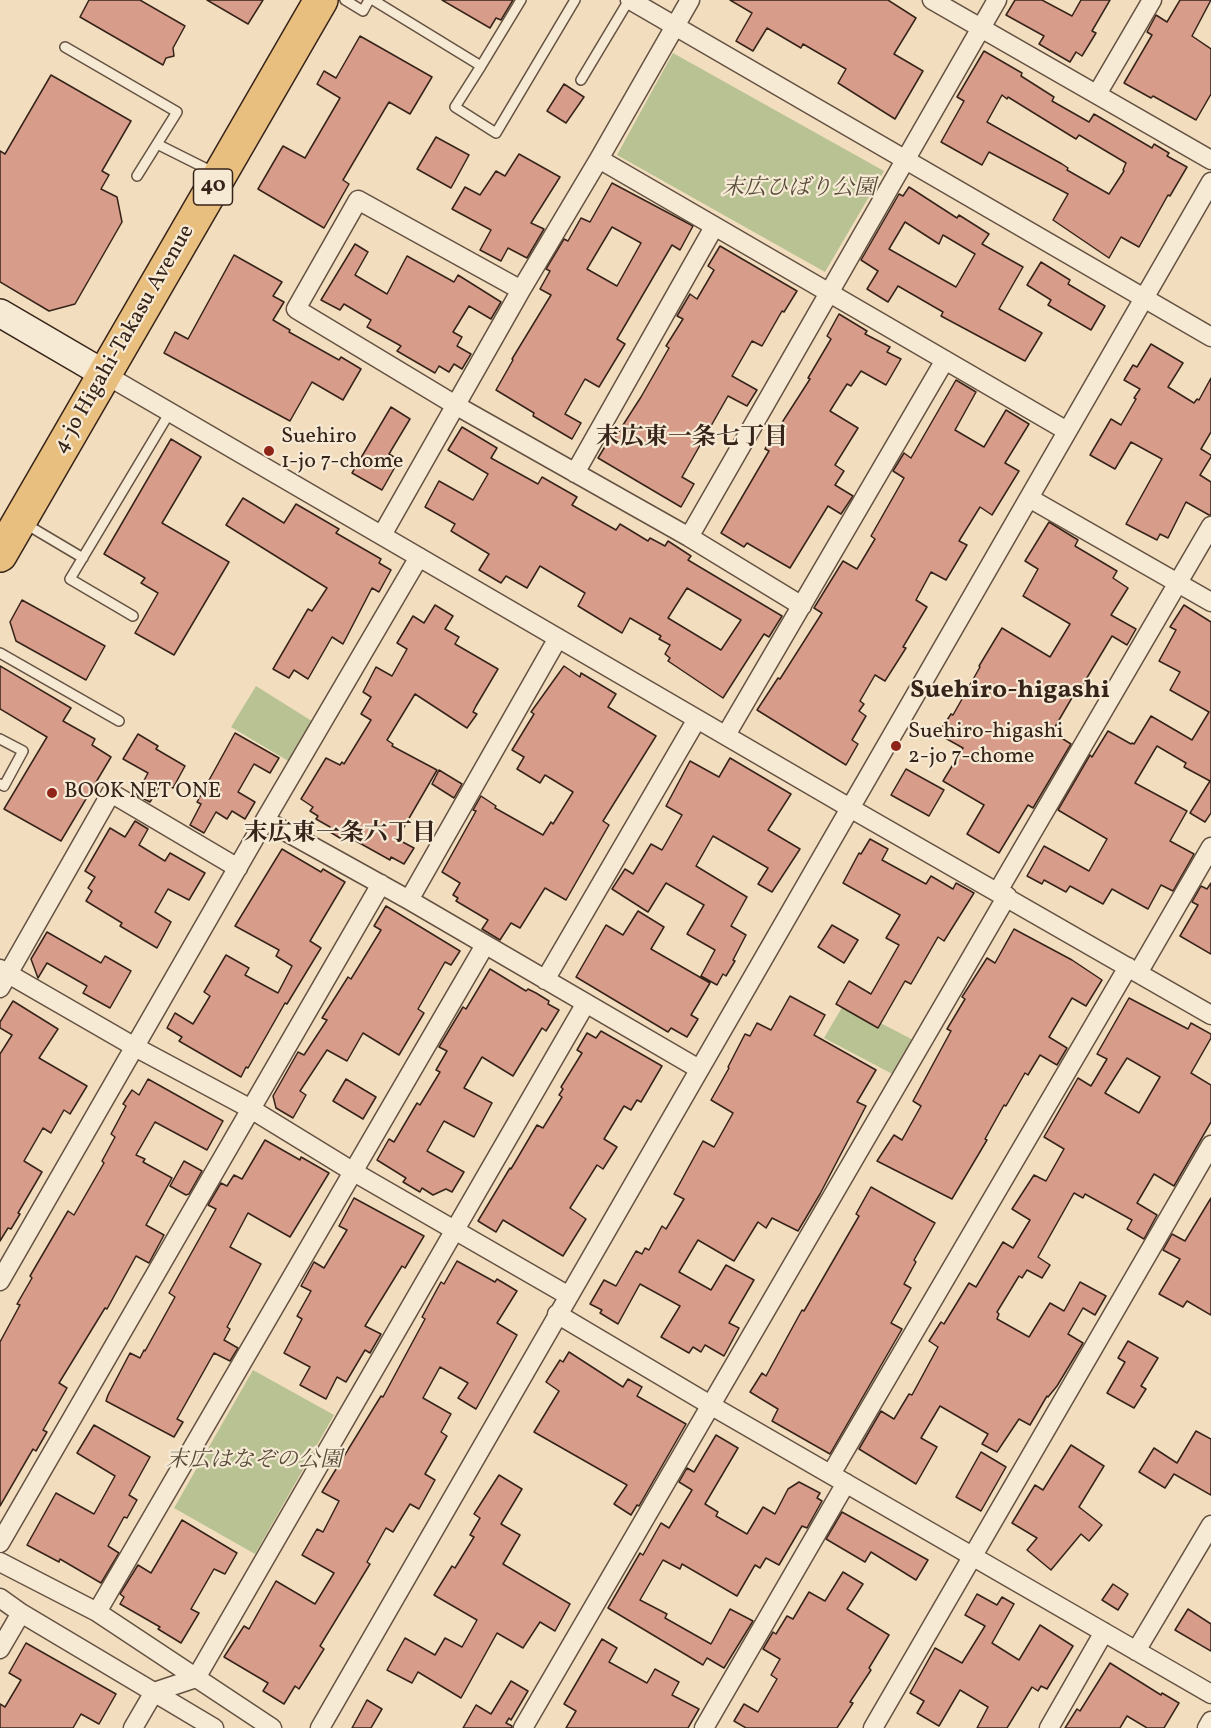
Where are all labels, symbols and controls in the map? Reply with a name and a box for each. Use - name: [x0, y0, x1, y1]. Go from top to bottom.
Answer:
- road number: 40: [194, 169, 232, 205]
- park label: 末広ひばり公園: [722, 177, 876, 203]
- street label: 4-jo Higahi-Takasu Avenue: [49, 221, 201, 459]
- place label: Suehiro 1-jo 7-chome: [281, 425, 403, 476]
- district label: 末広東一条七丁目: [596, 426, 788, 454]
- marker: Suehiro 1-jo 7-chome: [262, 444, 276, 458]
- district label: Suehiro-higashi: [910, 676, 1110, 708]
- place label: Suehiro-higashi 2-jo 7-chome: [908, 720, 1063, 772]
- marker: Suehiro-higashi 2-jo 7-chome: [889, 739, 903, 753]
- place label: BOOK NET ONE: [64, 780, 221, 806]
- marker: BOOK NET ONE: [45, 786, 59, 800]
- district label: 末広東一条六丁目: [244, 822, 436, 850]
- park label: 末広はなぞの公園: [166, 1449, 342, 1475]

